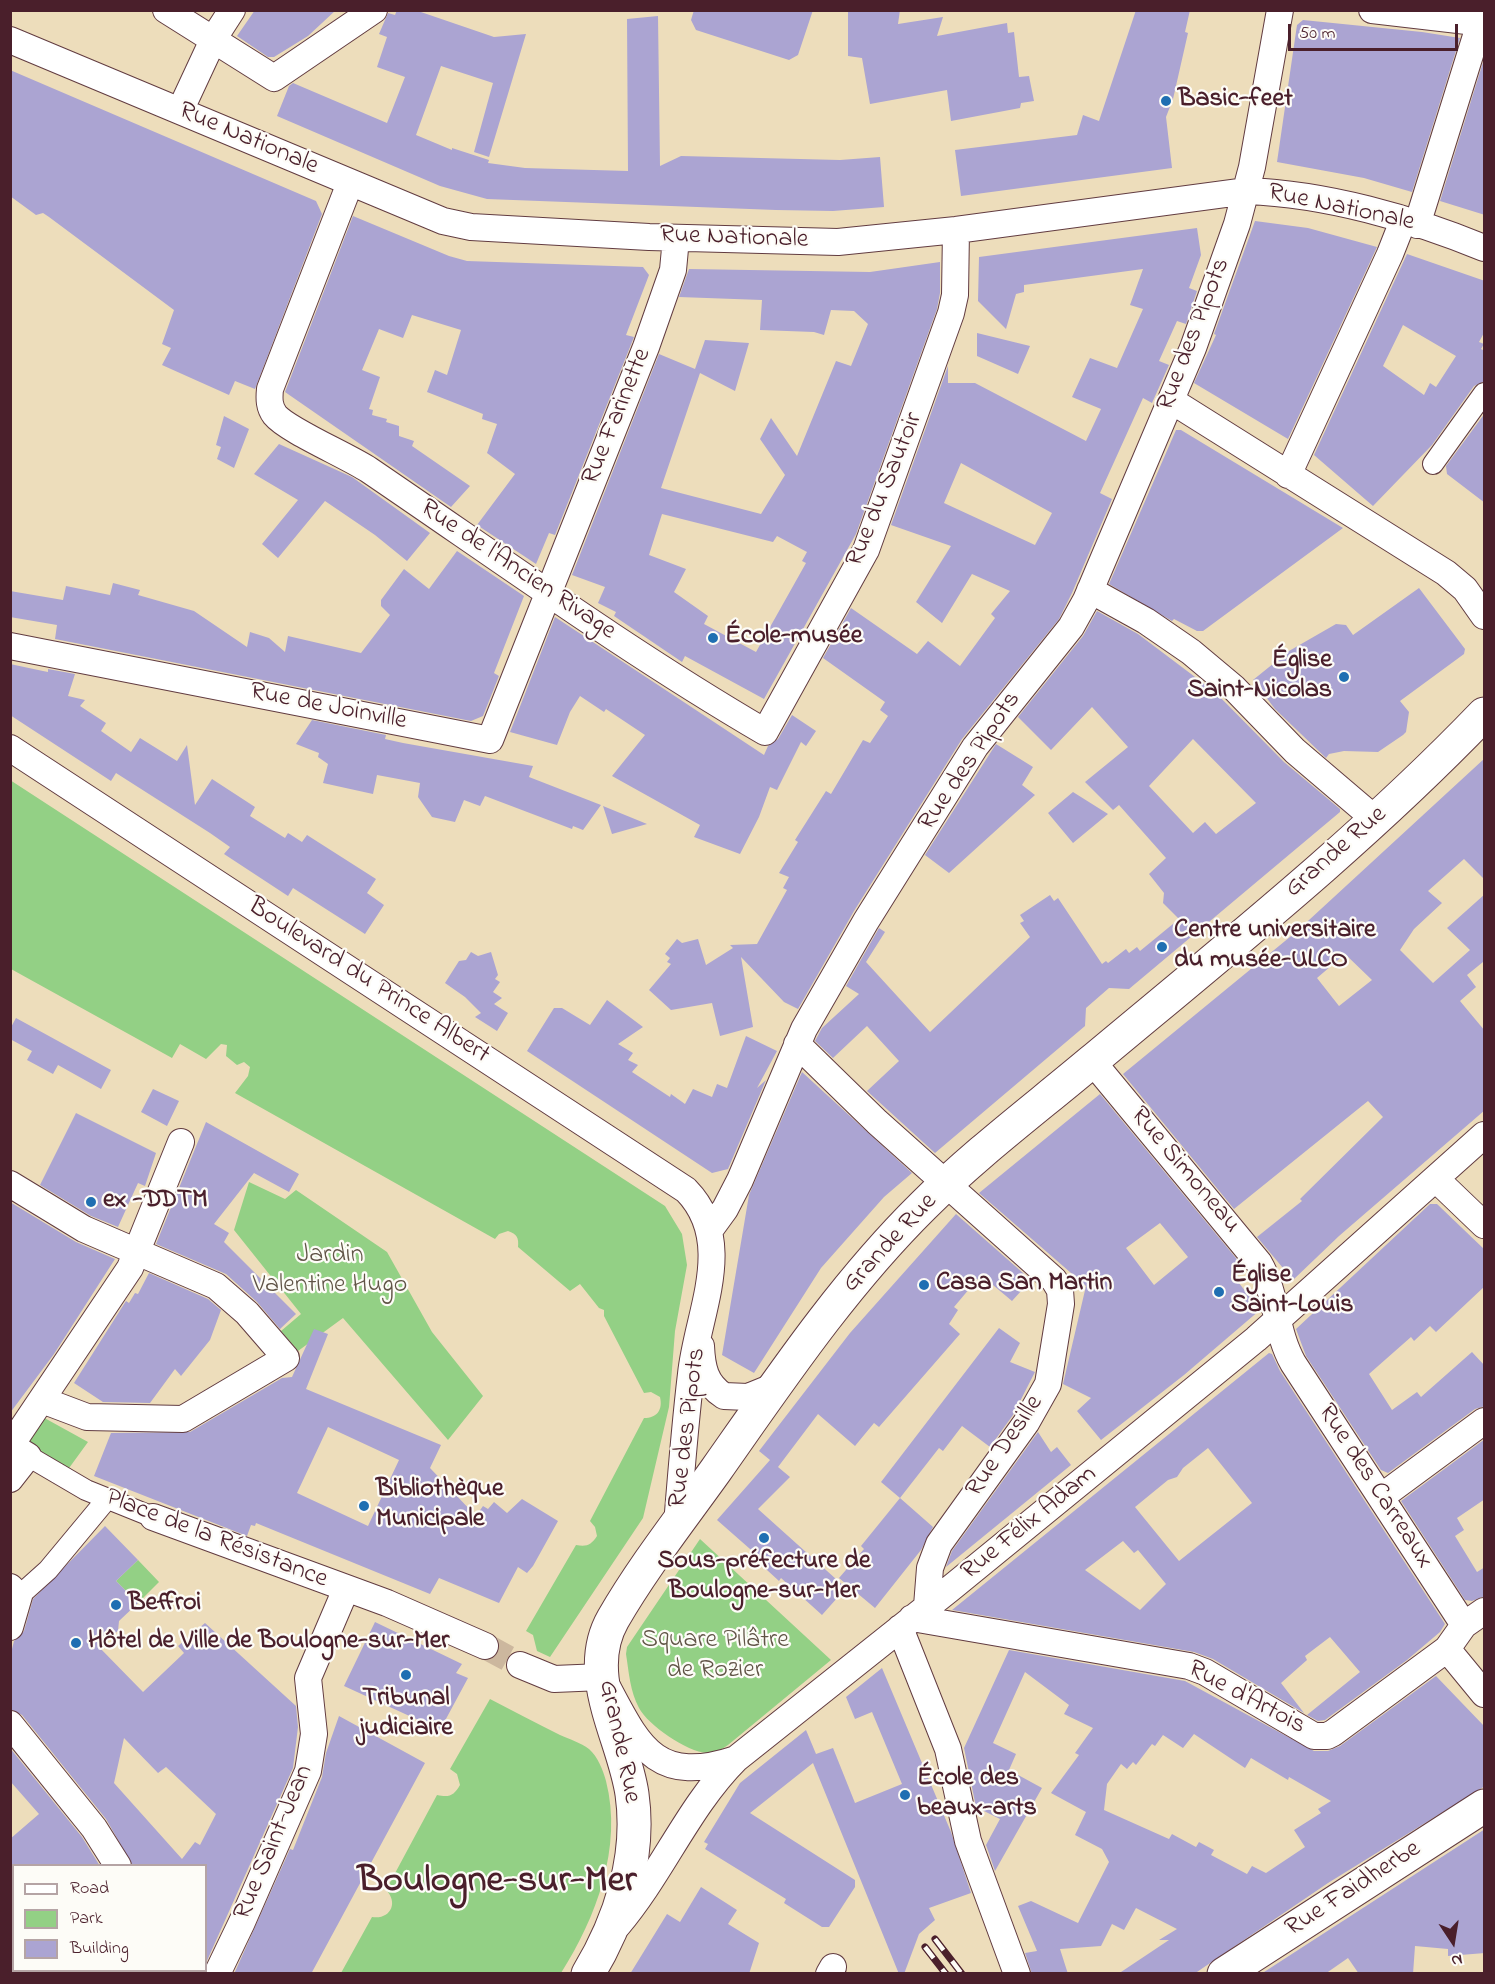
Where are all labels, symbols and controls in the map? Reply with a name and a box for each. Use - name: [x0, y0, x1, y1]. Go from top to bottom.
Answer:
- scale bar: [1291, 12, 1460, 50]
- text: 50 m: [1299, 21, 1336, 47]
- place label: Basic-feet: [1178, 85, 1293, 117]
- marker: Basic-feet: [1159, 94, 1173, 108]
- street label: Rue Nationale: [173, 97, 323, 183]
- street label: Rue Nationale: [1265, 178, 1417, 240]
- street label: Rue Nationale: [659, 221, 809, 257]
- street label: Rue des Pipots: [1152, 254, 1238, 416]
- street label: Rue Farinette: [576, 344, 660, 490]
- street label: Rue du Sautoir: [841, 408, 931, 572]
- street label: Rue de l'Ancien Rivage: [413, 494, 621, 648]
- place label: École-musée: [725, 622, 862, 654]
- marker: École-musée: [706, 631, 720, 645]
- place label: Église Saint-Nicolas: [1187, 646, 1332, 708]
- marker: Église Saint-Nicolas: [1337, 670, 1351, 684]
- street label: Rue de Joinville: [247, 678, 409, 738]
- street label: Rue des Pipots: [913, 686, 1029, 838]
- street label: Grande Rue: [1280, 800, 1394, 906]
- street label: Boulevard du Prince Albert: [241, 892, 495, 1072]
- place label: Centre universitaire du musée-ULCO: [1174, 916, 1376, 978]
- marker: Centre universitaire du musée-ULCO: [1155, 940, 1169, 954]
- street label: Rue Simoneau: [1122, 1101, 1246, 1241]
- place label: ex -DDTM: [103, 1186, 208, 1218]
- street label: Grande Rue: [837, 1188, 945, 1300]
- marker: ex -DDTM: [84, 1195, 98, 1209]
- park label: Jardin Valentine Hugo: [253, 1241, 407, 1302]
- place label: Église Saint-Louis: [1231, 1261, 1354, 1322]
- place label: Casa San Martin: [936, 1269, 1112, 1301]
- marker: Casa San Martin: [917, 1278, 931, 1292]
- marker: Église Saint-Louis: [1212, 1285, 1226, 1299]
- street label: Rue des Pipots: [664, 1346, 714, 1510]
- street label: Rue Desille: [961, 1390, 1051, 1504]
- street label: Rue des Carreaux: [1309, 1399, 1439, 1575]
- street label: Rue Félix Adam: [956, 1460, 1104, 1588]
- place label: Bibliothèque Municipale: [376, 1475, 504, 1536]
- street label: Place de la Résistance: [101, 1483, 331, 1597]
- marker: Bibliothèque Municipale: [357, 1499, 371, 1513]
- marker: Sous-préfecture de Boulogne-sur-Mer: [757, 1531, 771, 1545]
- place label: Sous-préfecture de Boulogne-sur-Mer: [657, 1547, 871, 1608]
- place label: Beffroi: [128, 1589, 201, 1621]
- marker: Beffroi: [109, 1598, 123, 1612]
- park label: Square Pilâtre de Rozier: [641, 1626, 789, 1688]
- place label: Hôtel de Ville de Boulogne-sur-Mer: [88, 1627, 449, 1659]
- marker: Hôtel de Ville de Boulogne-sur-Mer: [69, 1636, 83, 1650]
- street label: Rue d'Artois: [1182, 1655, 1310, 1743]
- marker: Tribunal judiciaire: [399, 1668, 413, 1682]
- street label: Grande Rue: [590, 1678, 646, 1806]
- place label: Tribunal judiciaire: [359, 1684, 453, 1745]
- street label: Rue Saint-Jean: [228, 1761, 322, 1925]
- place label: École des beaux-arts: [917, 1764, 1037, 1826]
- marker: École des beaux-arts: [898, 1788, 912, 1802]
- street label: Rue Faidherbe: [1281, 1835, 1427, 1945]
- district label: Boulogne-sur-Mer: [357, 1861, 637, 1907]
- legend: [12, 1864, 207, 1972]
- text: Road: [70, 1876, 109, 1902]
- text: Park: [70, 1906, 103, 1932]
- north arrow: [1423, 1912, 1483, 1972]
- text: Building: [70, 1936, 129, 1962]
- text: N: [1449, 1947, 1465, 1972]

